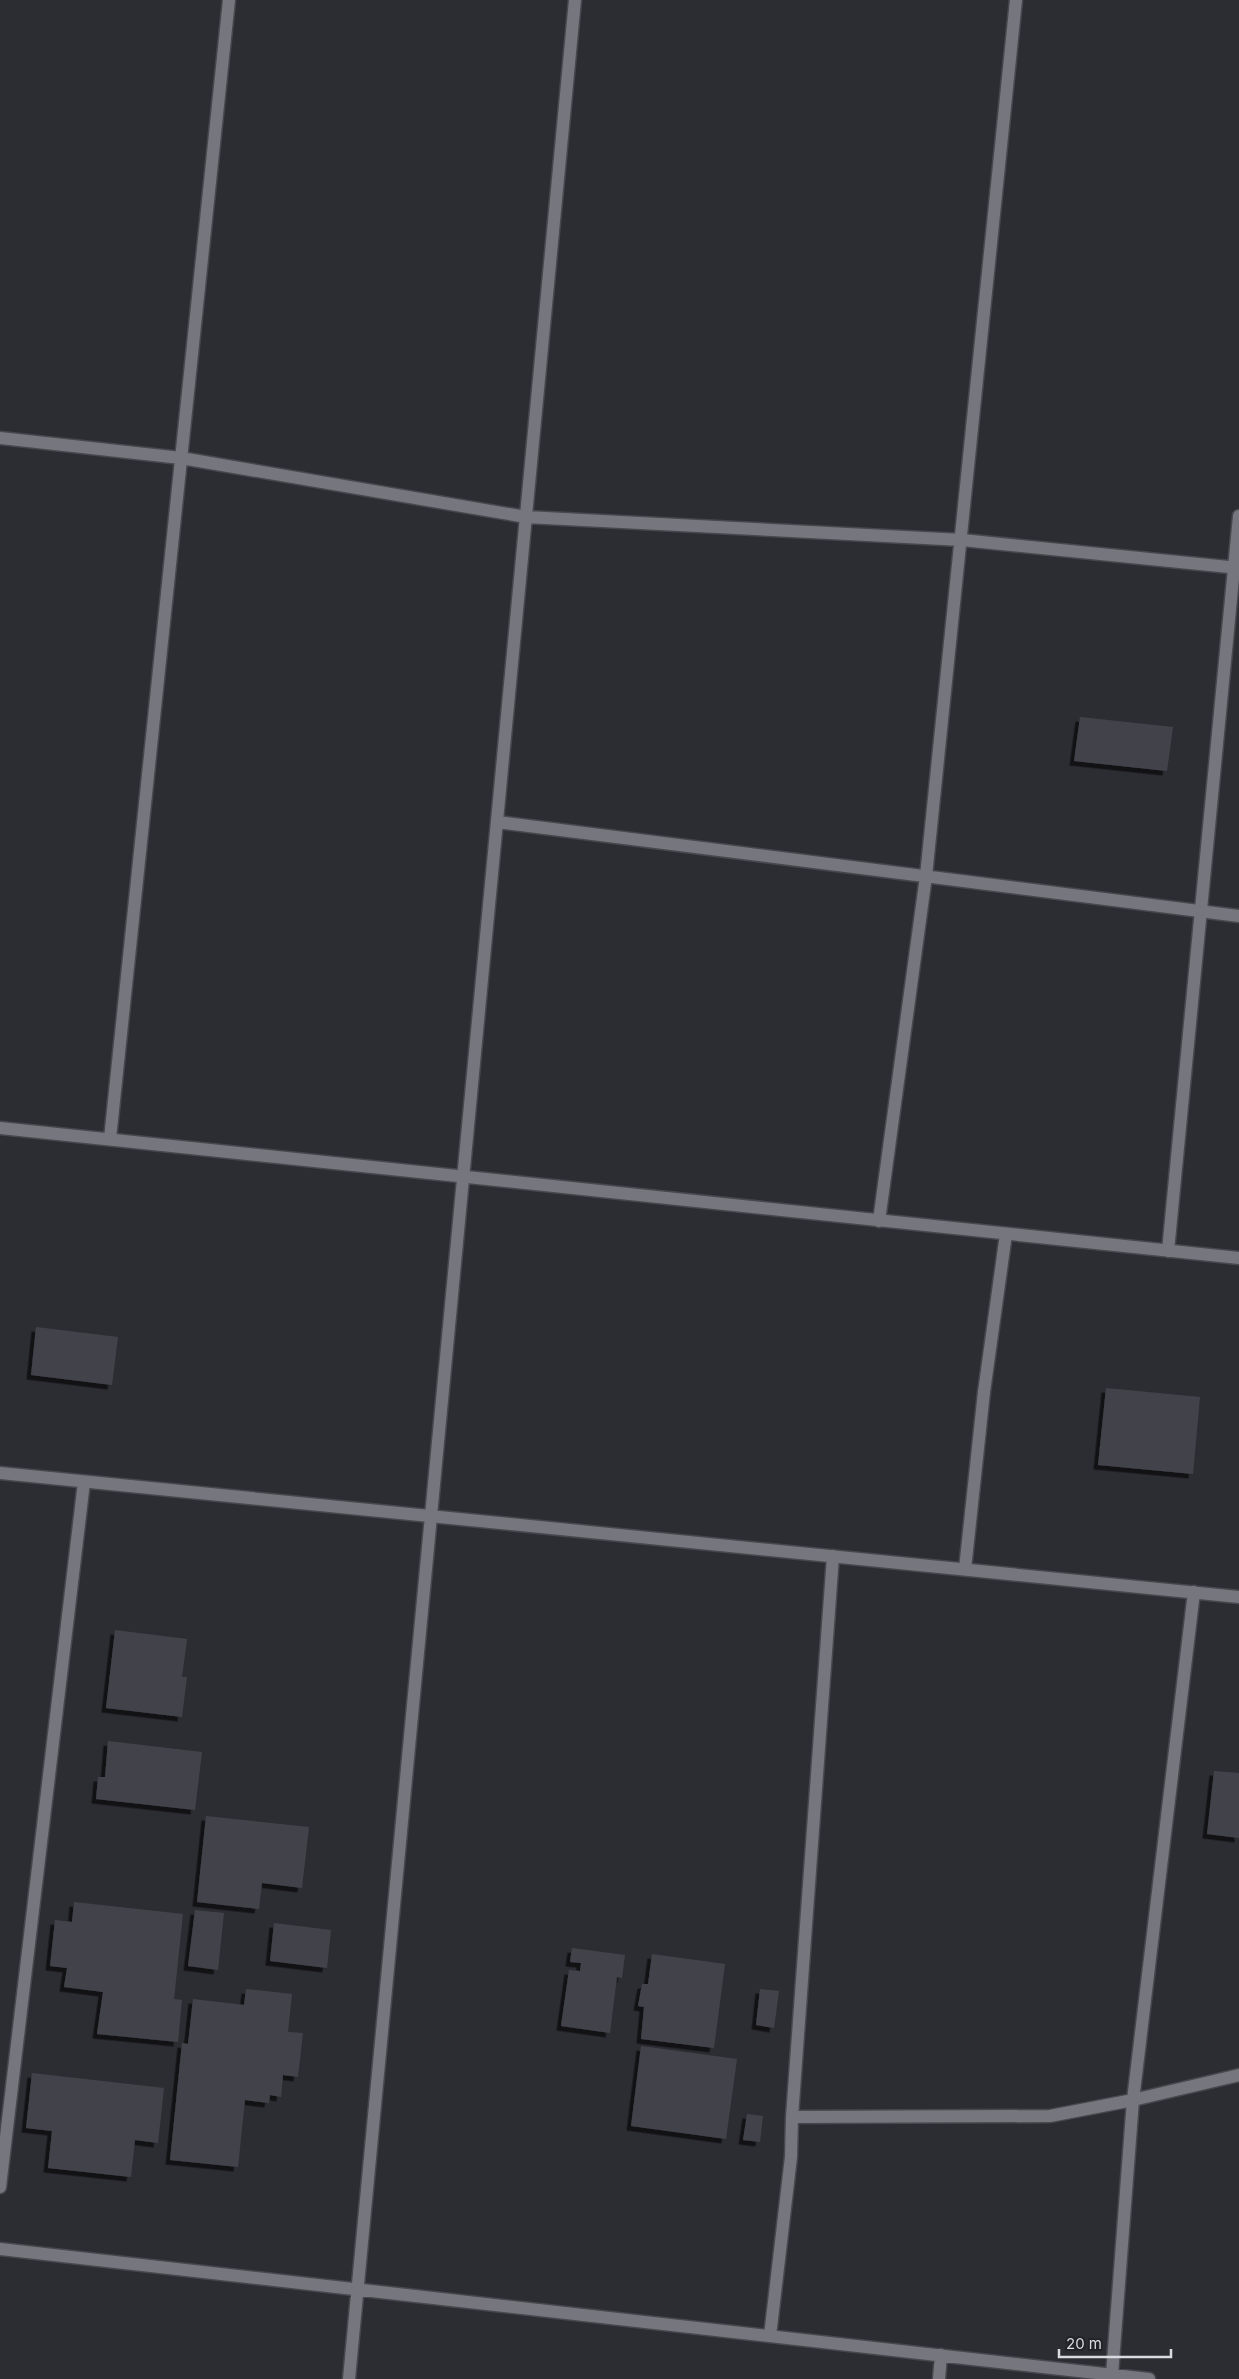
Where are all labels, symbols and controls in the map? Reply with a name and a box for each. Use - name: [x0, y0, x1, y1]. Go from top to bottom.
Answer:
- scale bar: [1059, 2326, 1172, 2358]
- text: 20 m: [1066, 2334, 1102, 2353]

